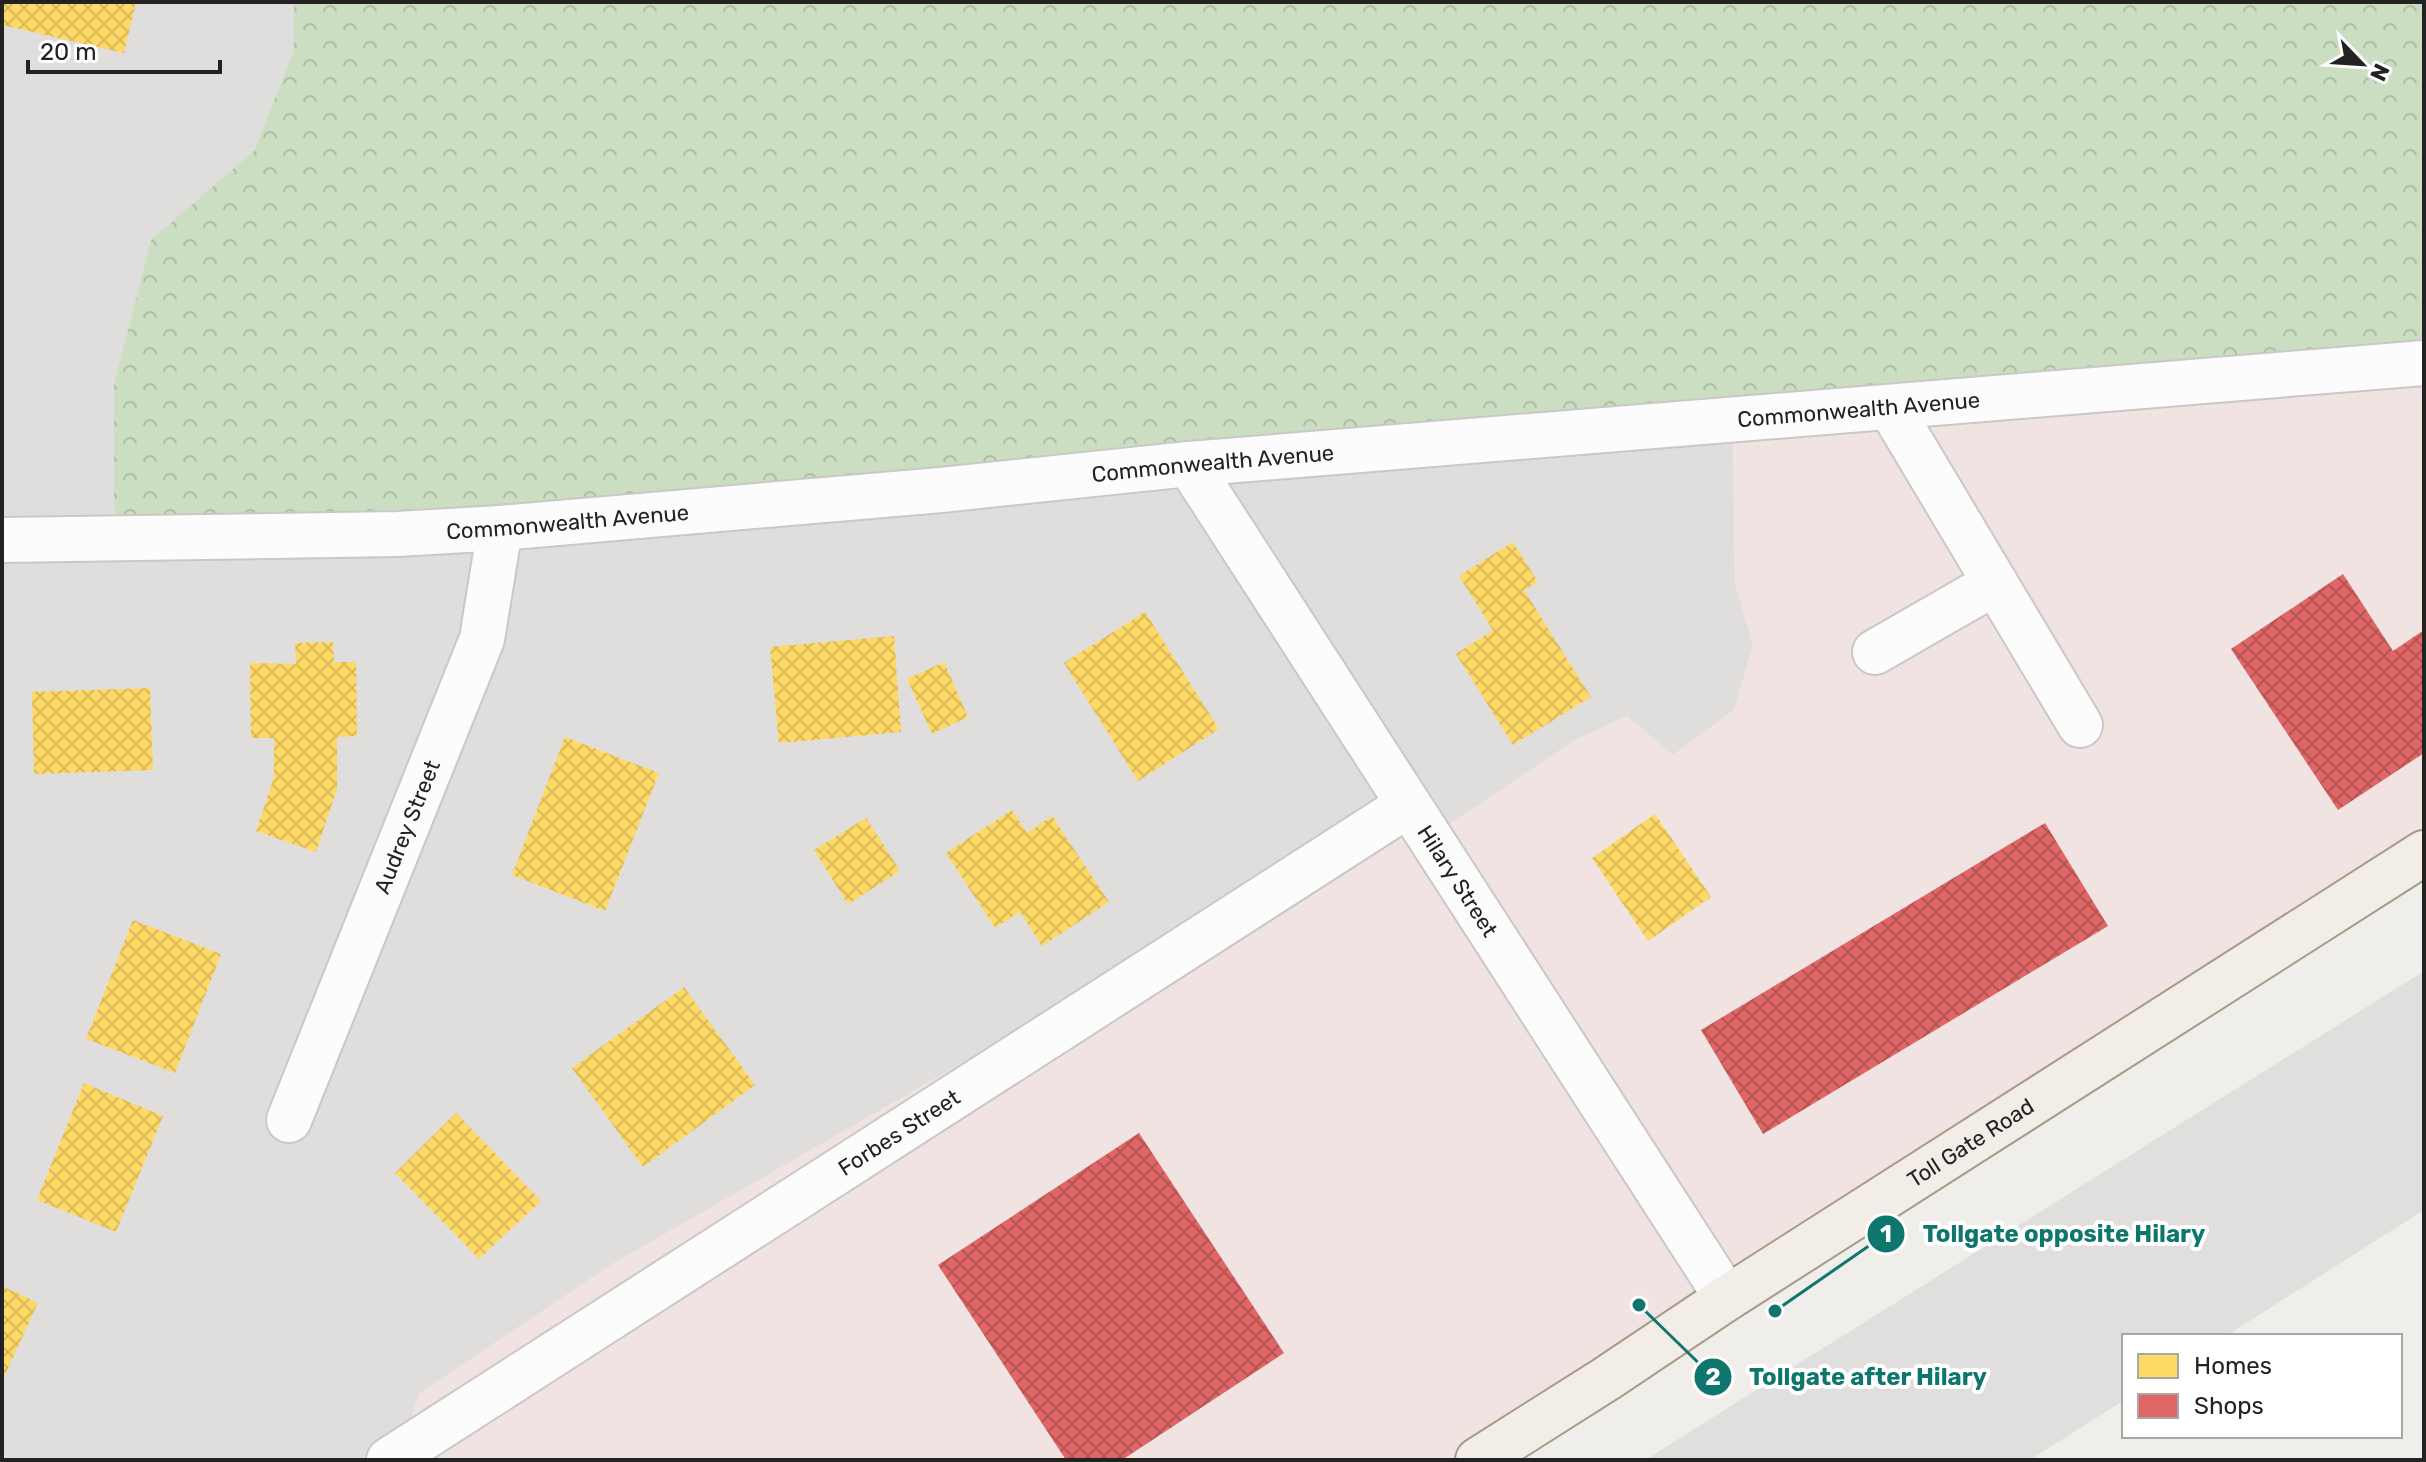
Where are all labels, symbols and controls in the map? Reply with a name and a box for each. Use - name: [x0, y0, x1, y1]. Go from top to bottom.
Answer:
- scale bar: [28, 24, 220, 74]
- north arrow: [2322, 24, 2402, 104]
- text: 20 m: [40, 38, 97, 66]
- text: N: [2364, 59, 2395, 85]
- street label: Commonwealth Avenue: [1736, 386, 1981, 433]
- street label: Commonwealth Avenue: [1090, 439, 1335, 488]
- street label: Commonwealth Avenue: [445, 499, 690, 545]
- street label: Audrey Street: [368, 756, 446, 898]
- street label: Hilary Street: [1412, 820, 1504, 942]
- street label: Forbes Street: [833, 1084, 965, 1182]
- street label: Toll Gate Road: [1902, 1093, 2039, 1193]
- callout: Tollgate opposite Hilary: [1866, 1210, 2221, 1258]
- text: 1: [1880, 1220, 1892, 1248]
- text: Tollgate opposite Hilary: [1923, 1220, 2205, 1248]
- legend: [2122, 1334, 2402, 1438]
- text: Homes: [2194, 1352, 2272, 1380]
- callout: Tollgate after Hilary: [1693, 1353, 2003, 1401]
- text: 2: [1705, 1363, 1721, 1391]
- text: Tollgate after Hilary: [1749, 1363, 1987, 1391]
- text: Shops: [2194, 1392, 2264, 1420]

